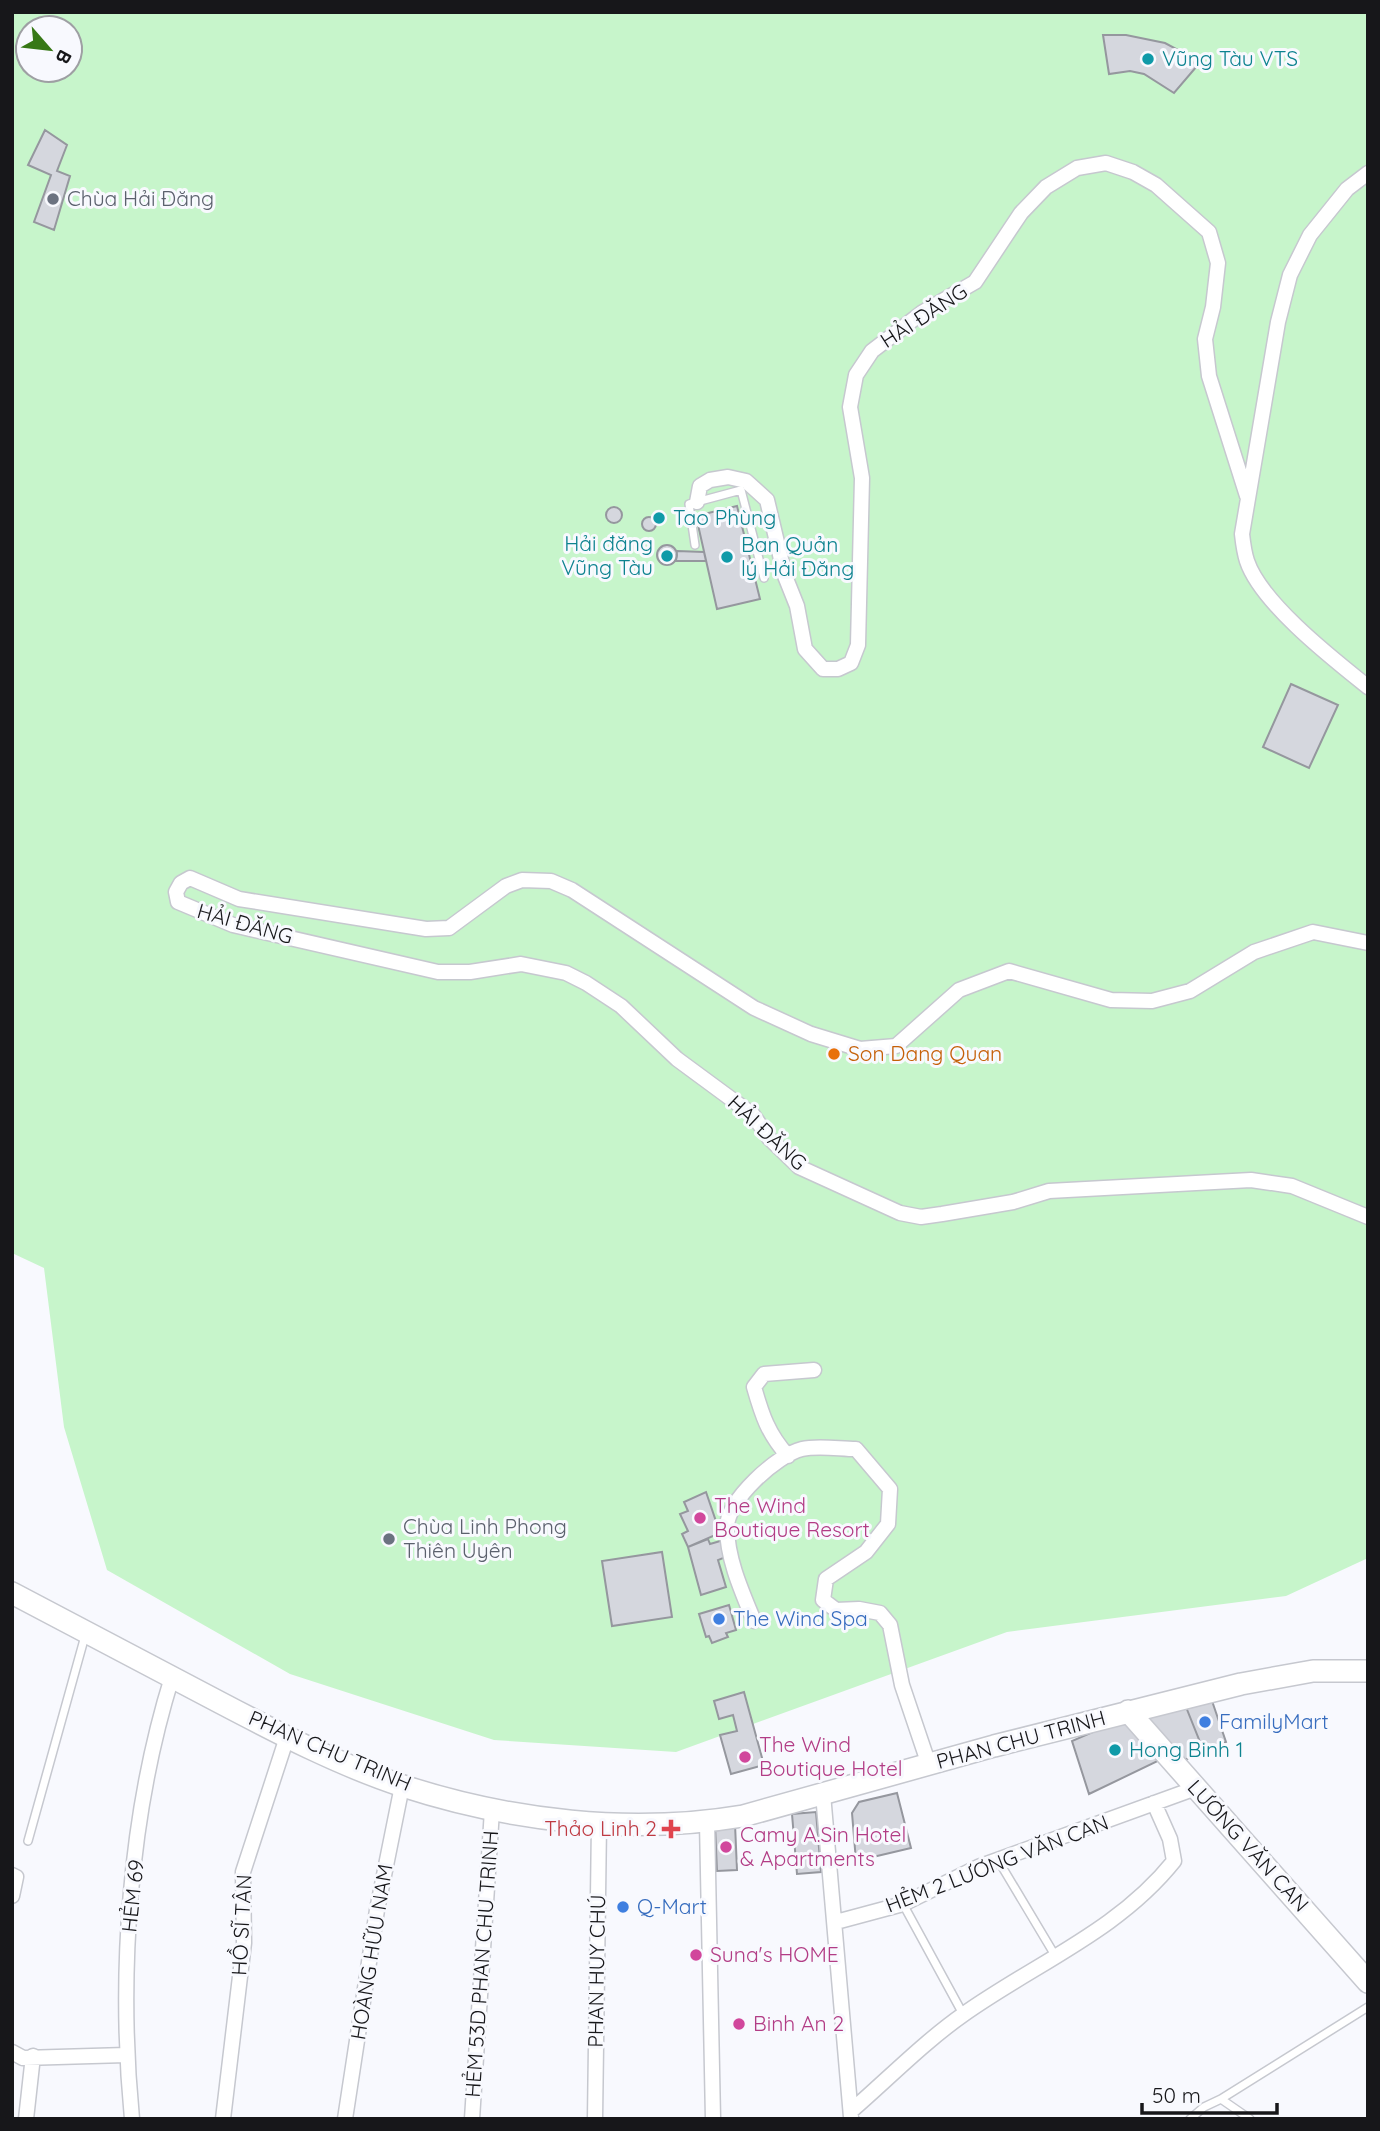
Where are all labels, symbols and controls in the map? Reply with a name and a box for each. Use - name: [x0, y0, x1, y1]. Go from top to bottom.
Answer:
- north arrow: [14, 14, 84, 84]
- place label: Vũng Tàu VTS: [1162, 45, 1298, 71]
- text: B: [50, 46, 78, 68]
- marker: Vũng Tàu VTS: [1140, 51, 1156, 67]
- place label: Chùa Hải Đăng: [67, 185, 214, 211]
- marker: Chùa Hải Đăng: [45, 191, 61, 207]
- street label: HẢI ĐĂNG: [875, 277, 972, 353]
- place label: Tao Phùng: [673, 504, 776, 530]
- marker: Tao Phùng: [651, 510, 667, 526]
- place label: Hải đăng Vũng Tàu: [561, 530, 653, 580]
- place label: Ban Quản lý Hải Đăng: [741, 531, 854, 581]
- marker: Hải đăng Vũng Tàu: [659, 548, 675, 564]
- marker: Ban Quản lý Hải Đăng: [719, 549, 735, 565]
- street label: HẢI ĐĂNG: [194, 897, 296, 949]
- place label: Son Dang Quan: [848, 1040, 1002, 1066]
- marker: Son Dang Quan: [826, 1046, 842, 1062]
- street label: HẢI ĐĂNG: [723, 1089, 812, 1175]
- place label: The Wind Boutique Resort: [714, 1492, 870, 1542]
- marker: The Wind Boutique Resort: [692, 1510, 708, 1526]
- place label: Chùa Linh Phong Thiên Uyên: [403, 1513, 567, 1563]
- marker: Chùa Linh Phong Thiên Uyên: [381, 1531, 397, 1547]
- place label: The Wind Spa: [733, 1605, 868, 1631]
- marker: The Wind Spa: [711, 1611, 727, 1627]
- street label: PHAN CHU TRINH: [245, 1704, 416, 1796]
- street label: PHAN CHU TRINH: [933, 1704, 1108, 1774]
- place label: FamilyMart: [1219, 1708, 1329, 1734]
- marker: FamilyMart: [1197, 1714, 1213, 1730]
- place label: The Wind Boutique Hotel: [759, 1731, 903, 1781]
- place label: Hong Binh 1: [1129, 1736, 1244, 1762]
- marker: Hong Binh 1: [1107, 1742, 1123, 1758]
- marker: The Wind Boutique Hotel: [737, 1749, 753, 1765]
- street label: LƯƠNG VĂN CAN: [1183, 1774, 1315, 1917]
- street label: HẺM 2 LƯƠNG VĂN CAN: [882, 1809, 1112, 1918]
- place label: Thảo Linh 2: [544, 1815, 657, 1841]
- marker: Thảo Linh 2: [663, 1821, 679, 1837]
- place label: Camy A.Sin Hotel & Apartments: [740, 1821, 906, 1871]
- street label: HẺM 53D PHAN CHU TRINH: [459, 1830, 503, 2098]
- marker: Camy A.Sin Hotel & Apartments: [718, 1839, 734, 1855]
- street label: HẺM 69: [115, 1858, 149, 1934]
- street label: HOÀNG HỮU NAM: [344, 1862, 398, 2042]
- street label: HỒ SĨ TÂN: [225, 1874, 257, 1976]
- place label: Q-Mart: [637, 1893, 707, 1919]
- street label: PHAN HUY CHÚ: [582, 1894, 610, 2048]
- marker: Q-Mart: [615, 1899, 631, 1915]
- place label: Suna's HOME: [710, 1941, 839, 1967]
- marker: Suna's HOME: [688, 1947, 704, 1963]
- place label: Binh An 2: [753, 2010, 844, 2036]
- marker: Binh An 2: [731, 2016, 747, 2032]
- scale bar: [1142, 2072, 1277, 2116]
- text: 50 m: [1152, 2082, 1201, 2108]

